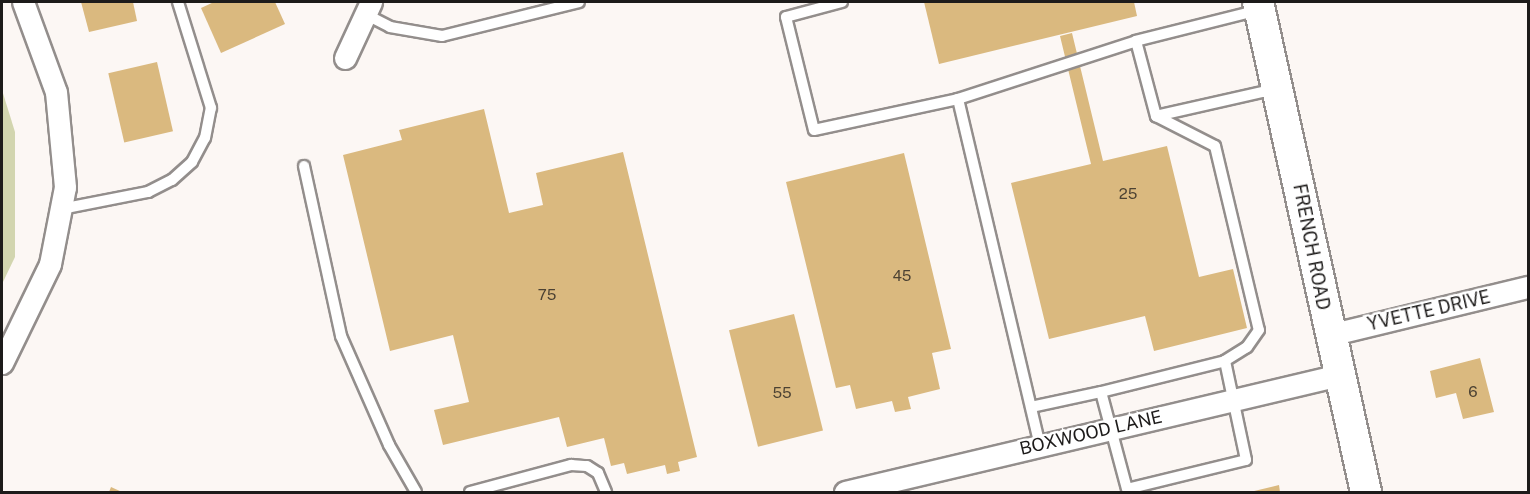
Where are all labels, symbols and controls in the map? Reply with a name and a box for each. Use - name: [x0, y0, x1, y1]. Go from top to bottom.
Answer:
- street label: FRENCH ROAD: [1288, 182, 1334, 312]
- house number: 25: [1119, 185, 1137, 203]
- house number: 45: [893, 267, 911, 285]
- house number: 75: [538, 286, 556, 304]
- street label: YVETTE DRIVE: [1365, 286, 1493, 336]
- house number: 6: [1468, 383, 1478, 401]
- house number: 55: [772, 384, 792, 402]
- street label: BOXWOOD LANE: [1018, 406, 1164, 460]

